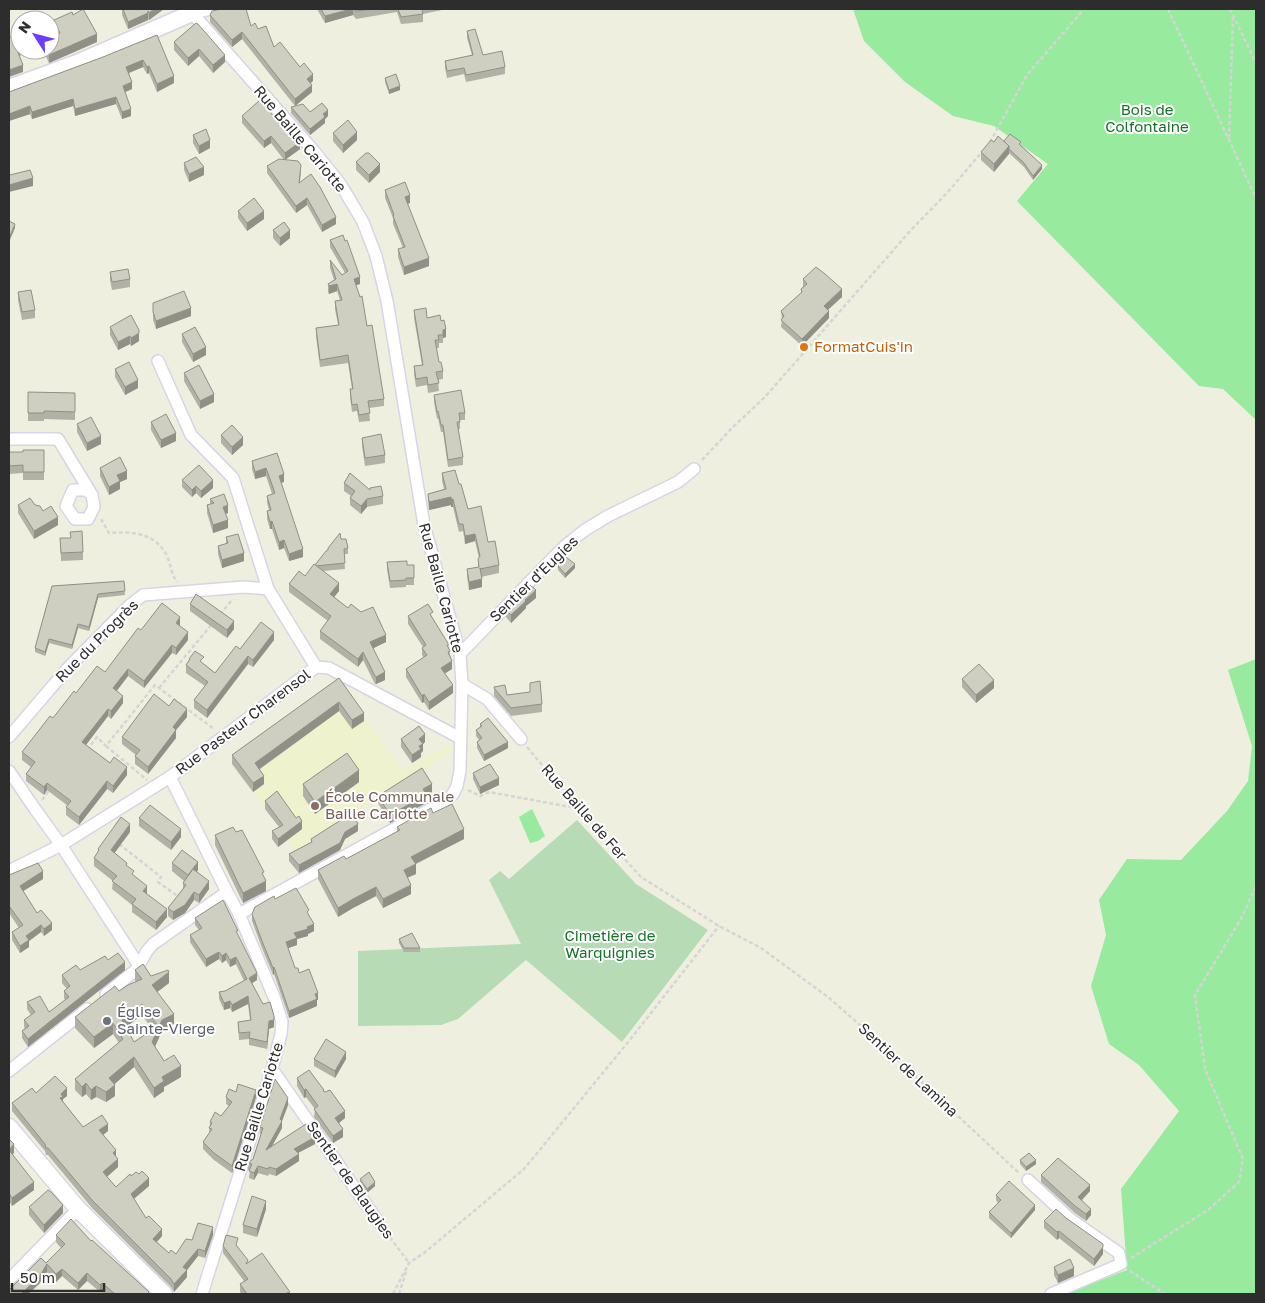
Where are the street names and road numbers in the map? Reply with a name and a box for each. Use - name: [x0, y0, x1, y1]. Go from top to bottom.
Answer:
- street label: Rue Baille Cariotte: [251, 81, 351, 196]
- street label: Rue Baille Cariotte: [416, 521, 468, 655]
- street label: Sentier d'Eugies: [485, 531, 581, 625]
- street label: Rue du Progrès: [51, 595, 141, 685]
- street label: Rue Pasteur Charensol: [171, 664, 314, 778]
- street label: Rue Baille de Fer: [538, 760, 631, 863]
- street label: Sentier de Lamina: [855, 1019, 962, 1120]
- street label: Rue Baille Cariotte: [230, 1040, 286, 1173]
- street label: Sentier de Blaugies: [303, 1117, 398, 1242]

